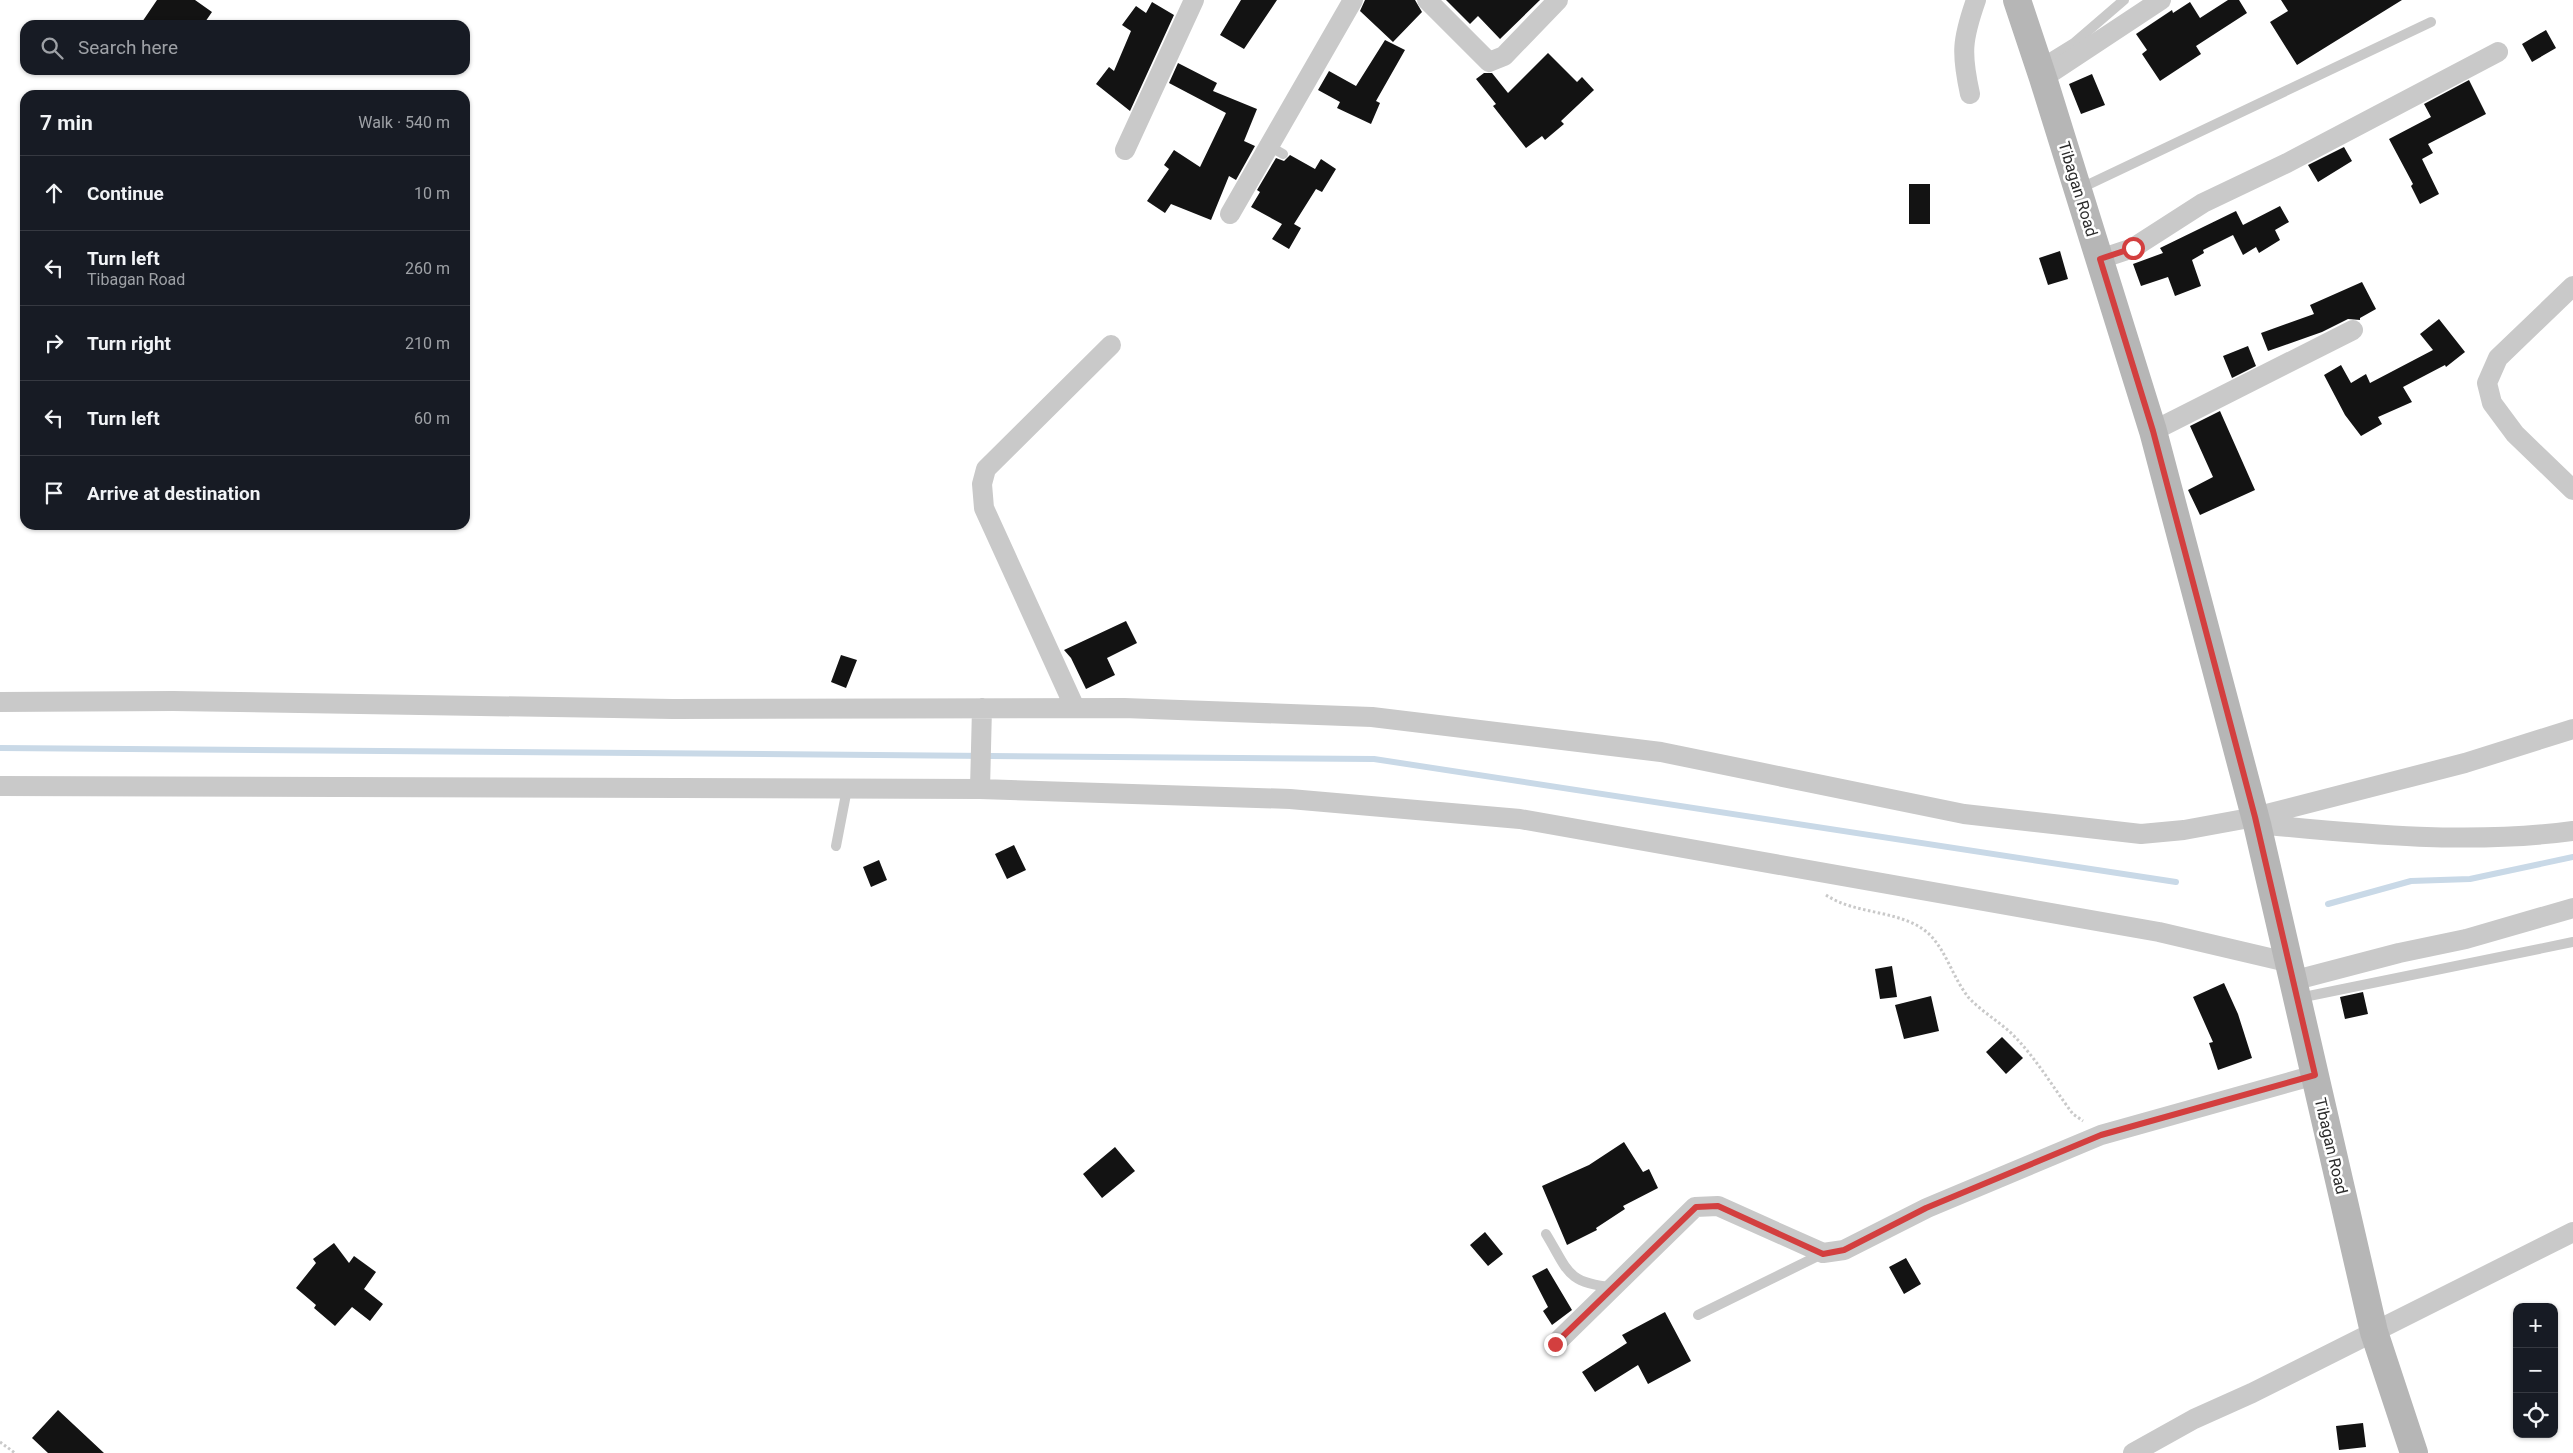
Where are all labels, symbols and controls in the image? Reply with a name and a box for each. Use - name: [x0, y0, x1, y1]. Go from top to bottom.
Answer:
- search box: [20, 20, 470, 75]
- icon: search: [38, 34, 66, 62]
- text: Search here: [78, 36, 178, 59]
- text: 7 min: [40, 111, 93, 135]
- text: Walk · 540 m: [358, 113, 450, 132]
- street label: Tibagan Road: [2055, 139, 2101, 239]
- icon: ahead: [40, 179, 68, 207]
- text: Continue: [87, 182, 164, 205]
- text: 10 m: [414, 184, 450, 203]
- route start: [2122, 237, 2145, 260]
- text: Turn left: [87, 247, 160, 270]
- icon: left: [40, 254, 68, 282]
- text: 260 m: [405, 259, 450, 278]
- text: Tibagan Road: [87, 270, 185, 289]
- icon: right: [40, 329, 68, 357]
- text: Turn right: [87, 332, 171, 355]
- text: 210 m: [405, 334, 450, 353]
- icon: left: [40, 404, 68, 432]
- text: Turn left: [87, 407, 160, 430]
- text: 60 m: [414, 409, 450, 428]
- icon: arrive: [40, 479, 68, 507]
- text: Arrive at destination: [87, 482, 260, 505]
- street label: Tibagan Road: [2311, 1096, 2351, 1196]
- map controls: [2513, 1303, 2558, 1438]
- button: +: [2513, 1303, 2558, 1348]
- route end: [1544, 1333, 1567, 1356]
- button: −: [2513, 1348, 2558, 1393]
- button: locate: [2513, 1393, 2558, 1438]

